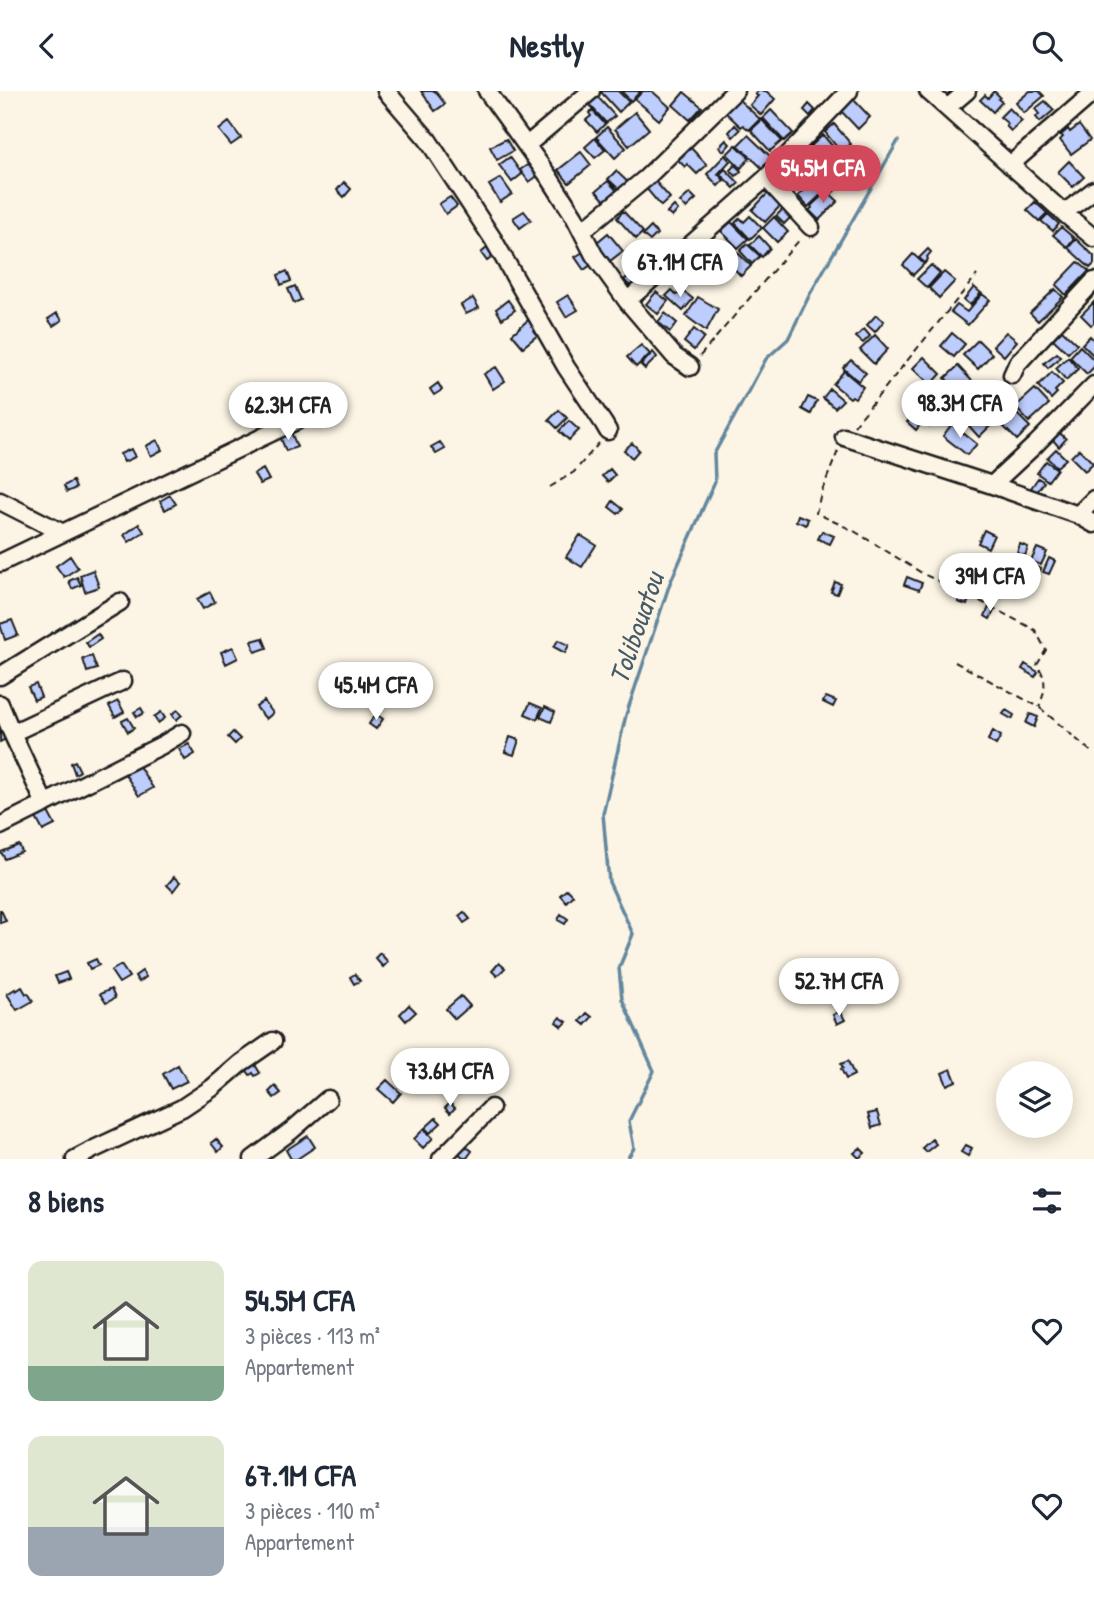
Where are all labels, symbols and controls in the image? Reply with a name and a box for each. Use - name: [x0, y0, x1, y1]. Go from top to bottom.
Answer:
- text: Nestly: [509, 24, 585, 67]
- icon: back: [28, 27, 66, 65]
- icon: search: [1028, 27, 1066, 65]
- pin: 54.5M CFA: [743, 145, 903, 205]
- text: 54.5M CFA: [781, 152, 865, 183]
- pin: 67.1M CFA: [600, 239, 760, 299]
- text: 67.1M CFA: [637, 246, 723, 277]
- pin: 98.3M CFA: [880, 381, 1040, 440]
- pin: 62.3M CFA: [208, 383, 368, 442]
- text: 98.3M CFA: [917, 387, 1003, 418]
- text: 62.3M CFA: [245, 389, 331, 420]
- pin: 39M CFA: [925, 553, 1055, 613]
- text: 39M CFA: [955, 560, 1025, 591]
- water label: Tolibouatou: [599, 565, 674, 689]
- pin: 45.4M CFA: [296, 663, 456, 722]
- text: 45.4M CFA: [334, 669, 418, 700]
- pin: 52.7M CFA: [759, 958, 919, 1018]
- text: 52.7M CFA: [795, 965, 883, 996]
- pin: 73.6M CFA: [370, 1049, 530, 1108]
- text: 73.6M CFA: [406, 1055, 494, 1086]
- map controls: [996, 1061, 1073, 1138]
- button: layers: [996, 1061, 1073, 1138]
- text: 8 biens: [28, 1181, 104, 1221]
- icon: filters: [1028, 1182, 1066, 1220]
- text: 54.5M CFA: [245, 1280, 355, 1320]
- icon: home: [84, 1289, 168, 1373]
- icon: heart: [1028, 1312, 1066, 1350]
- text: 3 pièces · 113 m²: [245, 1320, 380, 1351]
- text: Appartement: [245, 1351, 354, 1382]
- text: 67.1M CFA: [245, 1455, 356, 1495]
- icon: home: [84, 1464, 168, 1548]
- icon: heart: [1028, 1487, 1066, 1525]
- text: 3 pièces · 110 m²: [245, 1495, 380, 1526]
- text: Appartement: [245, 1526, 354, 1557]

